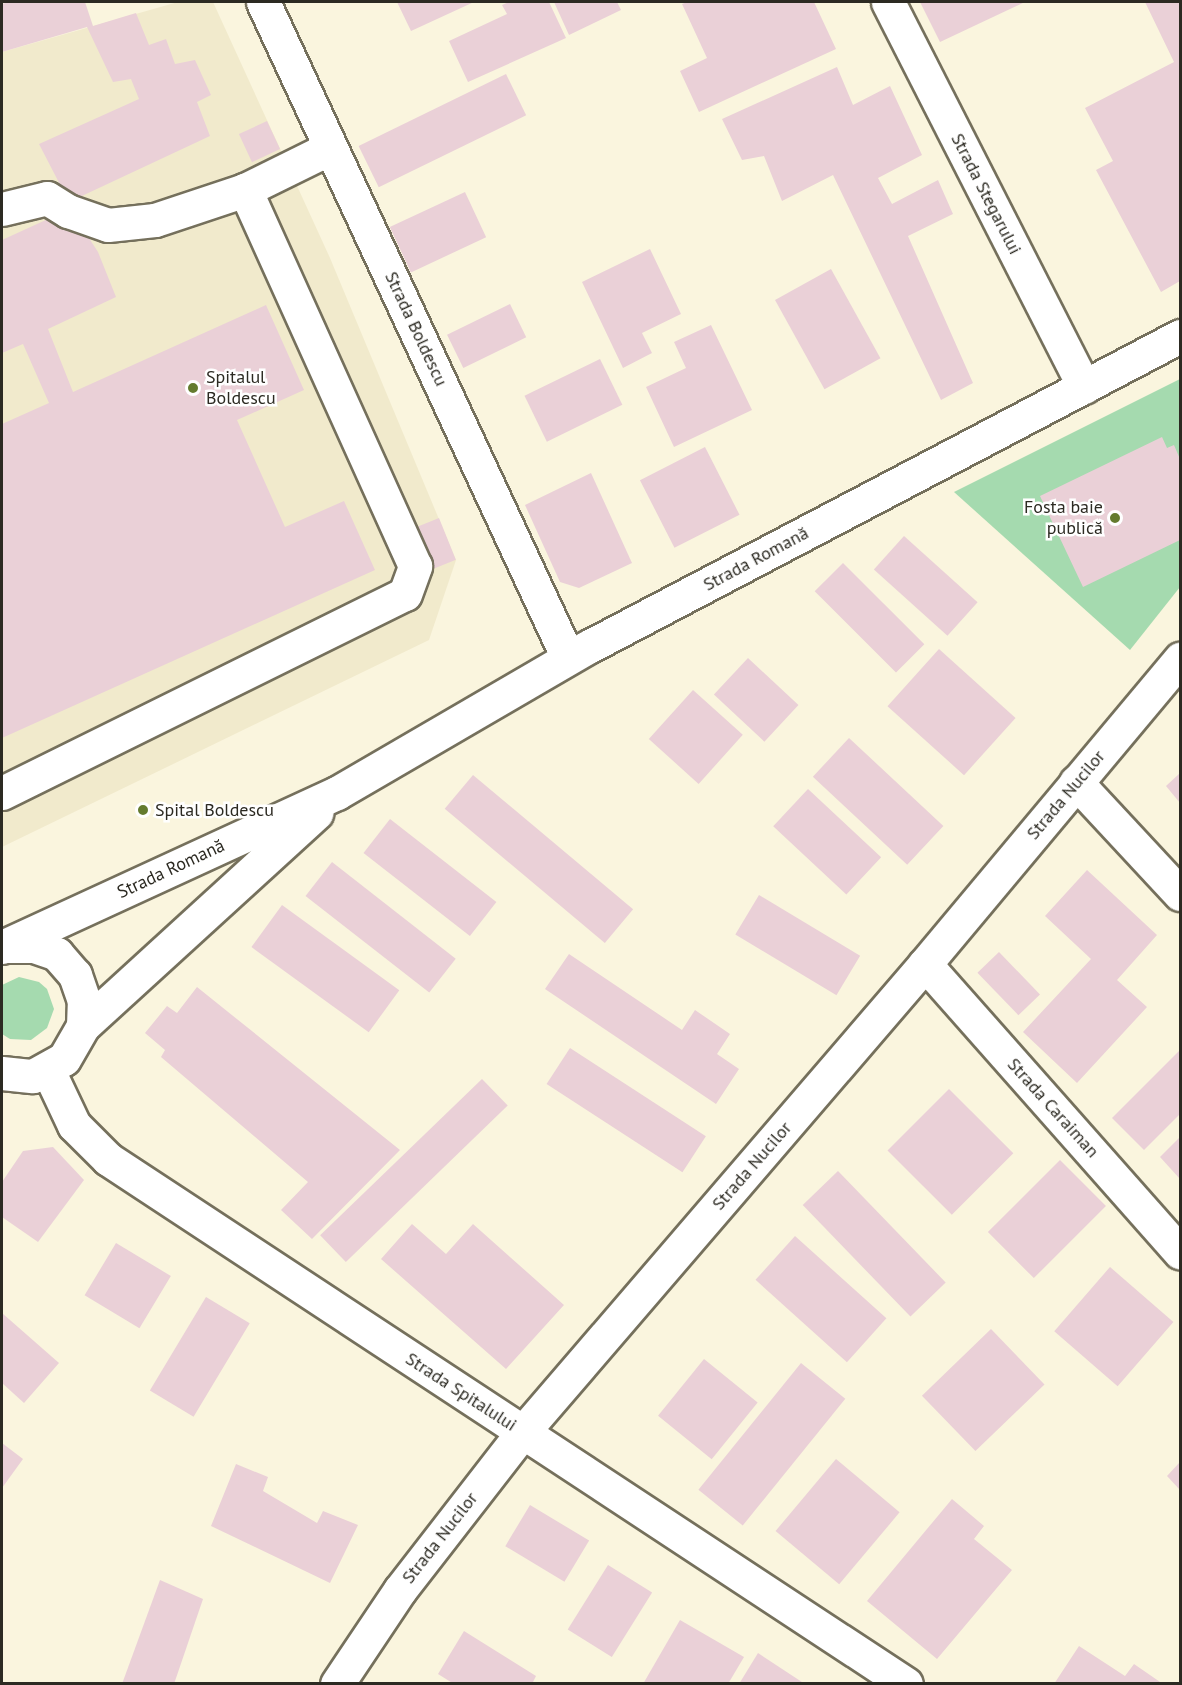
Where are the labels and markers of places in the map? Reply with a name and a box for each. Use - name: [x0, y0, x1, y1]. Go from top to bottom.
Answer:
- place label: Spitalul Boldescu: [206, 367, 276, 410]
- marker: Spitalul Boldescu: [184, 379, 202, 397]
- place label: Fosta baie publică: [1024, 497, 1103, 540]
- marker: Fosta baie publică: [1108, 511, 1122, 525]
- place label: Spital Boldescu: [155, 799, 274, 821]
- marker: Spital Boldescu: [136, 803, 150, 817]

